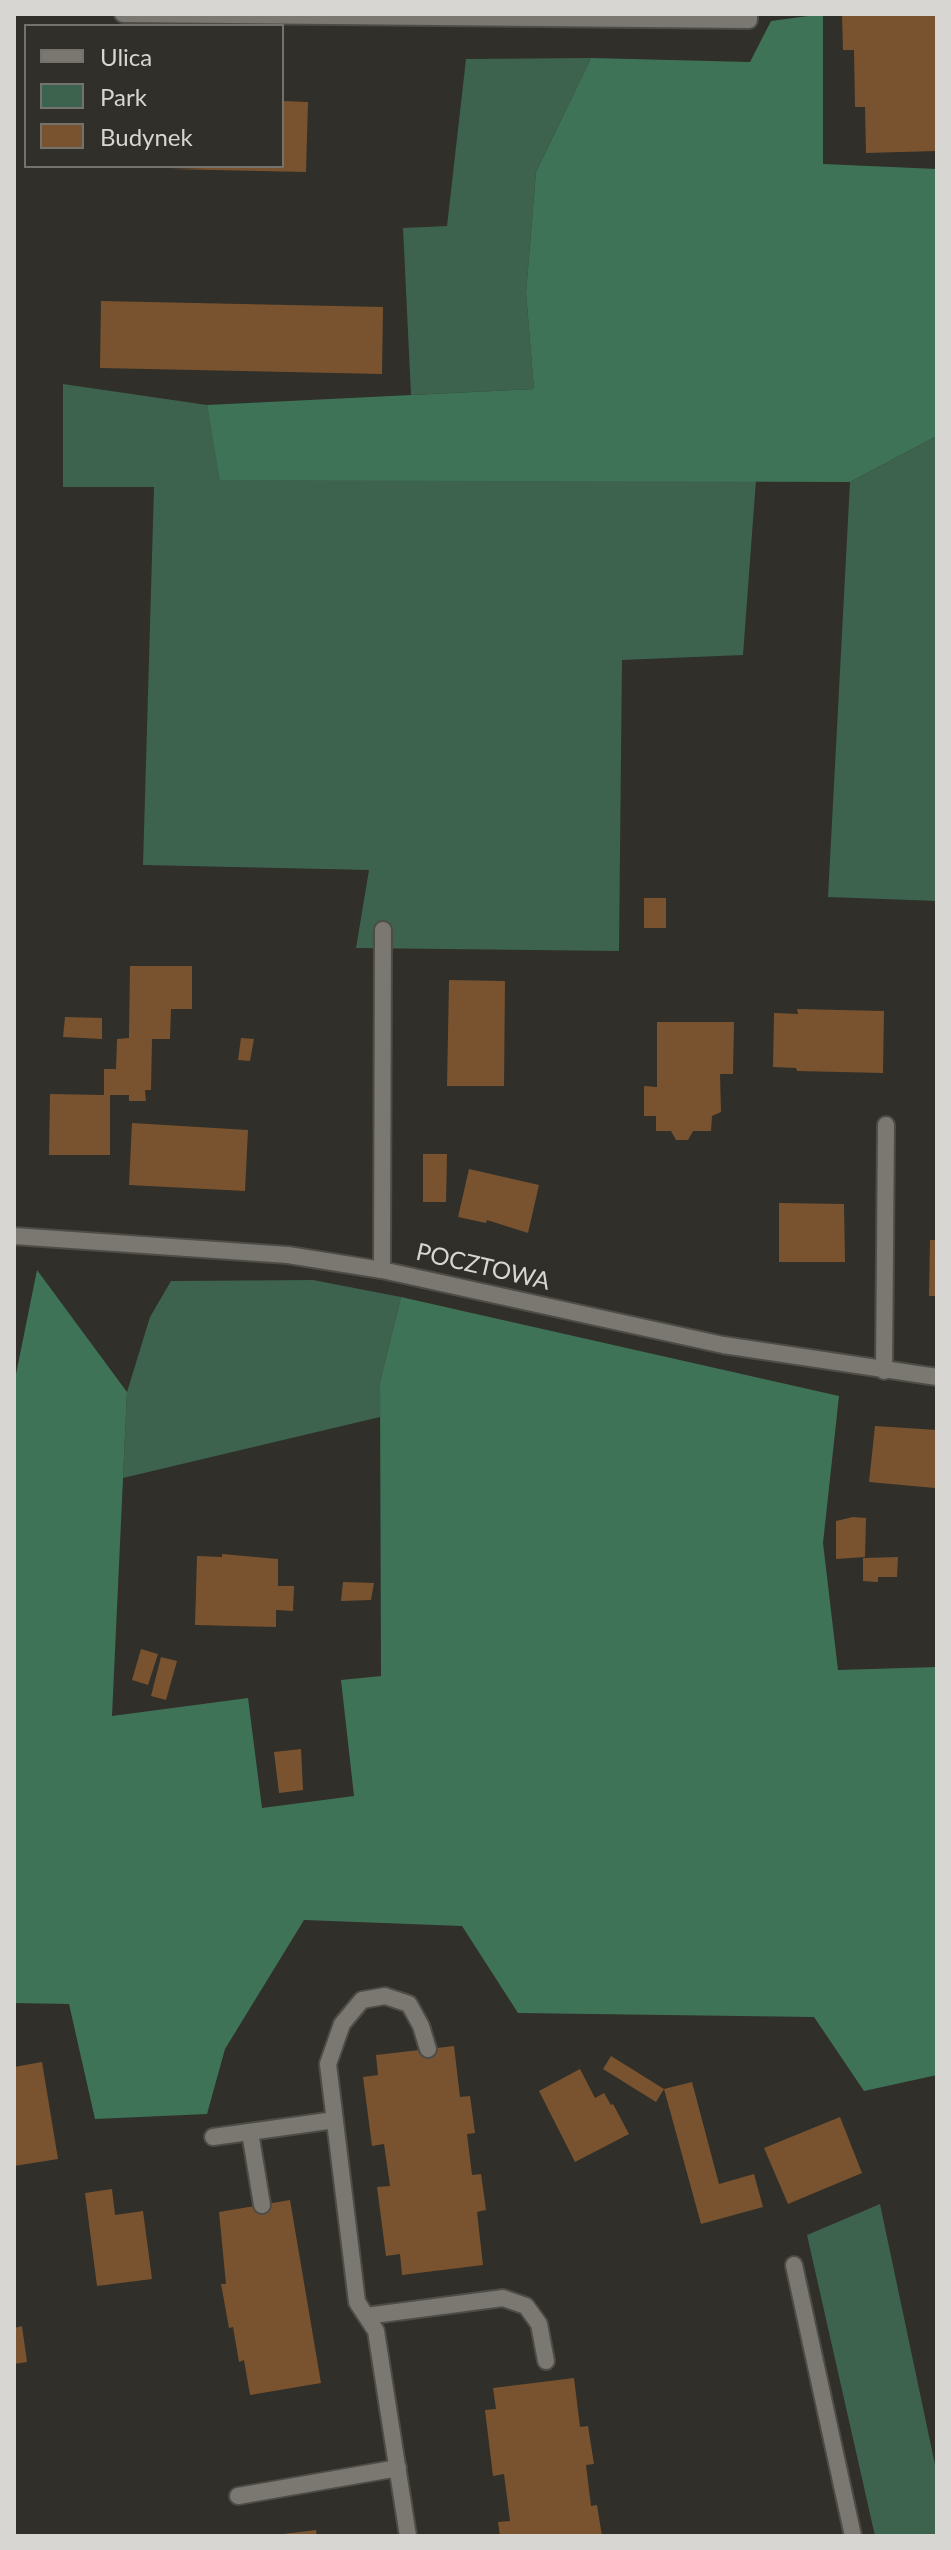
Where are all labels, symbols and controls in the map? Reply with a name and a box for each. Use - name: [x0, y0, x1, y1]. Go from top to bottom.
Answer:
- legend: [24, 24, 284, 168]
- text: Ulica: [100, 42, 152, 71]
- text: Park: [100, 82, 147, 111]
- text: Budynek: [100, 122, 193, 151]
- street label: POCZTOWA: [413, 1238, 553, 1296]

